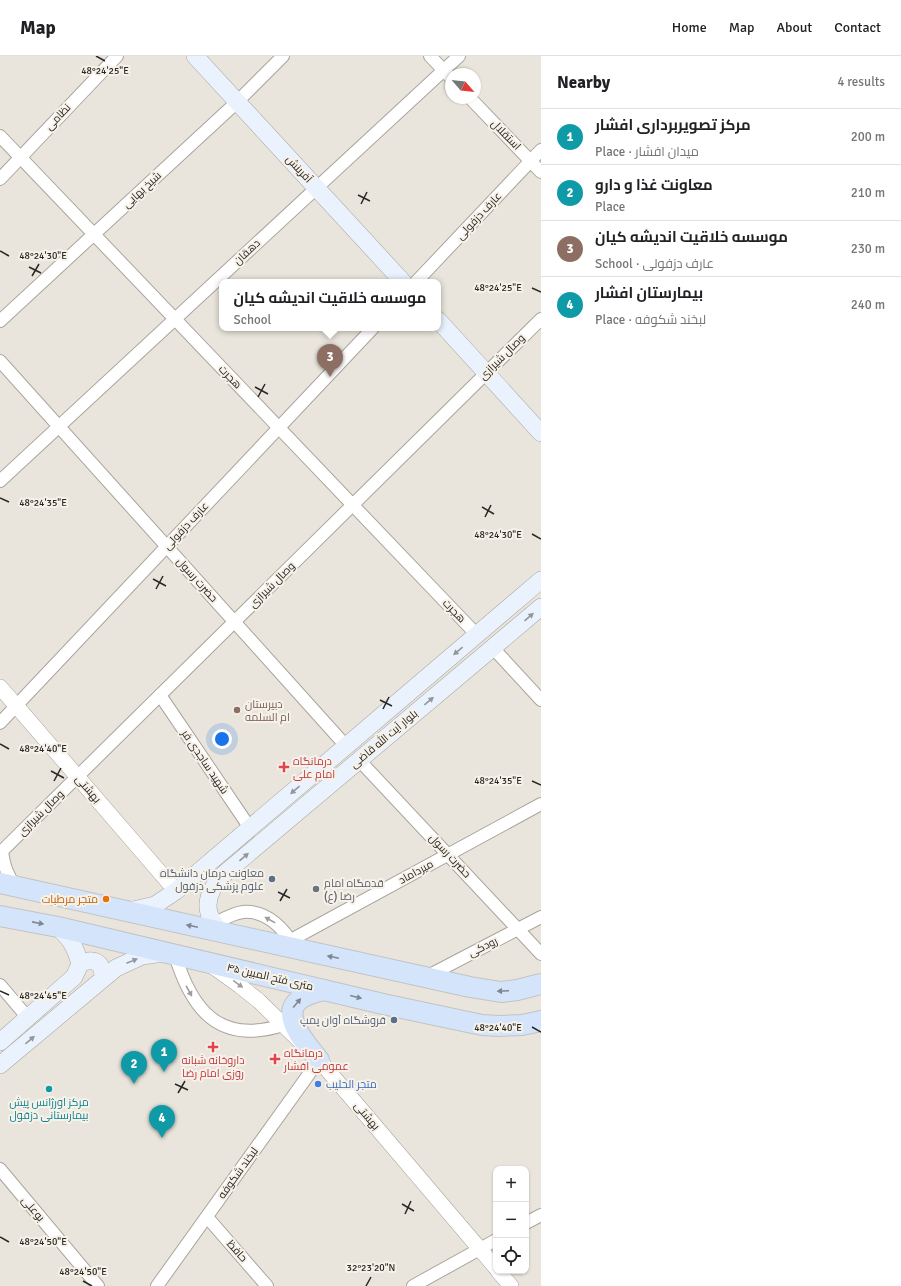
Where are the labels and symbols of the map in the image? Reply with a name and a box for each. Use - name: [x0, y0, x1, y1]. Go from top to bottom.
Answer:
- text: 48°24'25"E: [81, 65, 129, 77]
- north arrow: [445, 68, 481, 104]
- street label: نظامی: [42, 101, 74, 133]
- street label: استقلال: [488, 117, 524, 153]
- street label: آفرینش: [283, 153, 315, 185]
- street label: شیخ بهایی: [120, 169, 165, 212]
- street label: عارف دزفولی: [454, 189, 504, 243]
- street label: دهقان: [231, 236, 263, 268]
- text: 48°24'30"E: [19, 250, 67, 262]
- text: 48°24'25"E: [474, 282, 522, 294]
- street label: وصال شیرازی: [476, 331, 528, 383]
- pin: 3: [317, 344, 343, 377]
- street label: هجرت: [216, 363, 244, 391]
- text: 48°24'35"E: [19, 497, 67, 509]
- street label: عارف دزفولی: [161, 499, 211, 553]
- text: 48°24'30"E: [474, 529, 522, 541]
- street label: حضرت رسول: [174, 555, 220, 605]
- street label: وصال شیرازی: [246, 559, 298, 611]
- street label: هجرت: [440, 597, 468, 625]
- one-way arrow: [523, 613, 534, 622]
- one-way arrow: [453, 646, 463, 655]
- one-way arrow: [424, 697, 435, 706]
- place label: دبیرستان ام السلمه: [245, 698, 290, 725]
- marker: دبیرستان ام السلمه: [232, 705, 242, 715]
- street label: بلوار آیت الله قاضی: [346, 705, 420, 771]
- street label: شهید ساجدی فر: [178, 727, 231, 797]
- your location: [212, 729, 232, 749]
- text: 48°24'40"E: [19, 743, 67, 755]
- place label: درمانگاه امام علی: [293, 755, 335, 782]
- marker: درمانگاه امام علی: [278, 761, 290, 773]
- street label: بهشتی: [72, 772, 104, 806]
- text: 48°24'35"E: [474, 775, 522, 787]
- one-way arrow: [290, 785, 300, 794]
- street label: وصال شیرازی: [15, 787, 67, 839]
- street label: حضرت رسول: [426, 831, 474, 881]
- one-way arrow: [239, 852, 249, 861]
- street label: میرداماد: [396, 857, 436, 887]
- place label: معاونت درمان دانشگاه علوم پزشکی دزفول: [160, 867, 264, 894]
- marker: معاونت درمان دانشگاه علوم پزشکی دزفول: [267, 874, 277, 884]
- place label: قدمگاه امام رضا (ع): [324, 877, 384, 904]
- marker: قدمگاه امام رضا (ع): [311, 884, 321, 894]
- place label: متجر مرطبات: [42, 893, 98, 906]
- marker: متجر مرطبات: [101, 894, 111, 904]
- one-way arrow: [264, 917, 276, 923]
- one-way arrow: [32, 920, 44, 926]
- one-way arrow: [186, 922, 198, 928]
- street label: رودکی: [466, 934, 500, 960]
- one-way arrow: [327, 953, 339, 959]
- one-way arrow: [126, 957, 138, 963]
- street label: ۴۵ متری فتح المبین: [225, 961, 315, 994]
- one-way arrow: [232, 980, 243, 989]
- one-way arrow: [186, 985, 192, 997]
- one-way arrow: [496, 988, 509, 994]
- text: 48°24'45"E: [19, 990, 67, 1002]
- one-way arrow: [349, 995, 362, 1001]
- one-way arrow: [293, 998, 302, 1009]
- place label: فروشگاه آوان پمپ: [300, 1014, 386, 1027]
- marker: فروشگاه آوان پمپ: [389, 1015, 399, 1025]
- text: 48°24'40"E: [474, 1022, 522, 1034]
- one-way arrow: [24, 1036, 35, 1045]
- pin: 1: [151, 1039, 177, 1072]
- marker: داروخانه شبانه روزی امام رضا: [208, 1042, 218, 1052]
- place label: درمانگاه عمومی افشار: [283, 1047, 349, 1073]
- pin: 2: [121, 1051, 147, 1084]
- marker: درمانگاه عمومی افشار: [269, 1053, 281, 1065]
- place label: داروخانه شبانه روزی امام رضا: [181, 1054, 245, 1081]
- place label: متجر الحلیب: [326, 1078, 377, 1091]
- marker: متجر الحلیب: [313, 1079, 323, 1089]
- marker: مرکز اورژانس پیش بیمارستانی دزفول: [44, 1084, 54, 1094]
- place label: مرکز اورژانس پیش بیمارستانی دزفول: [9, 1096, 89, 1122]
- street label: بهشتی: [352, 1099, 382, 1133]
- pin: 4: [149, 1105, 175, 1138]
- street label: لبخند شکوفه: [215, 1145, 261, 1201]
- street label: بوعلی: [19, 1194, 47, 1224]
- text: 48°24'50"E: [19, 1236, 67, 1248]
- street label: حافظ: [224, 1237, 250, 1265]
- text: 32°23'20"N: [347, 1262, 395, 1274]
- text: 48°24'50"E: [59, 1266, 107, 1278]

